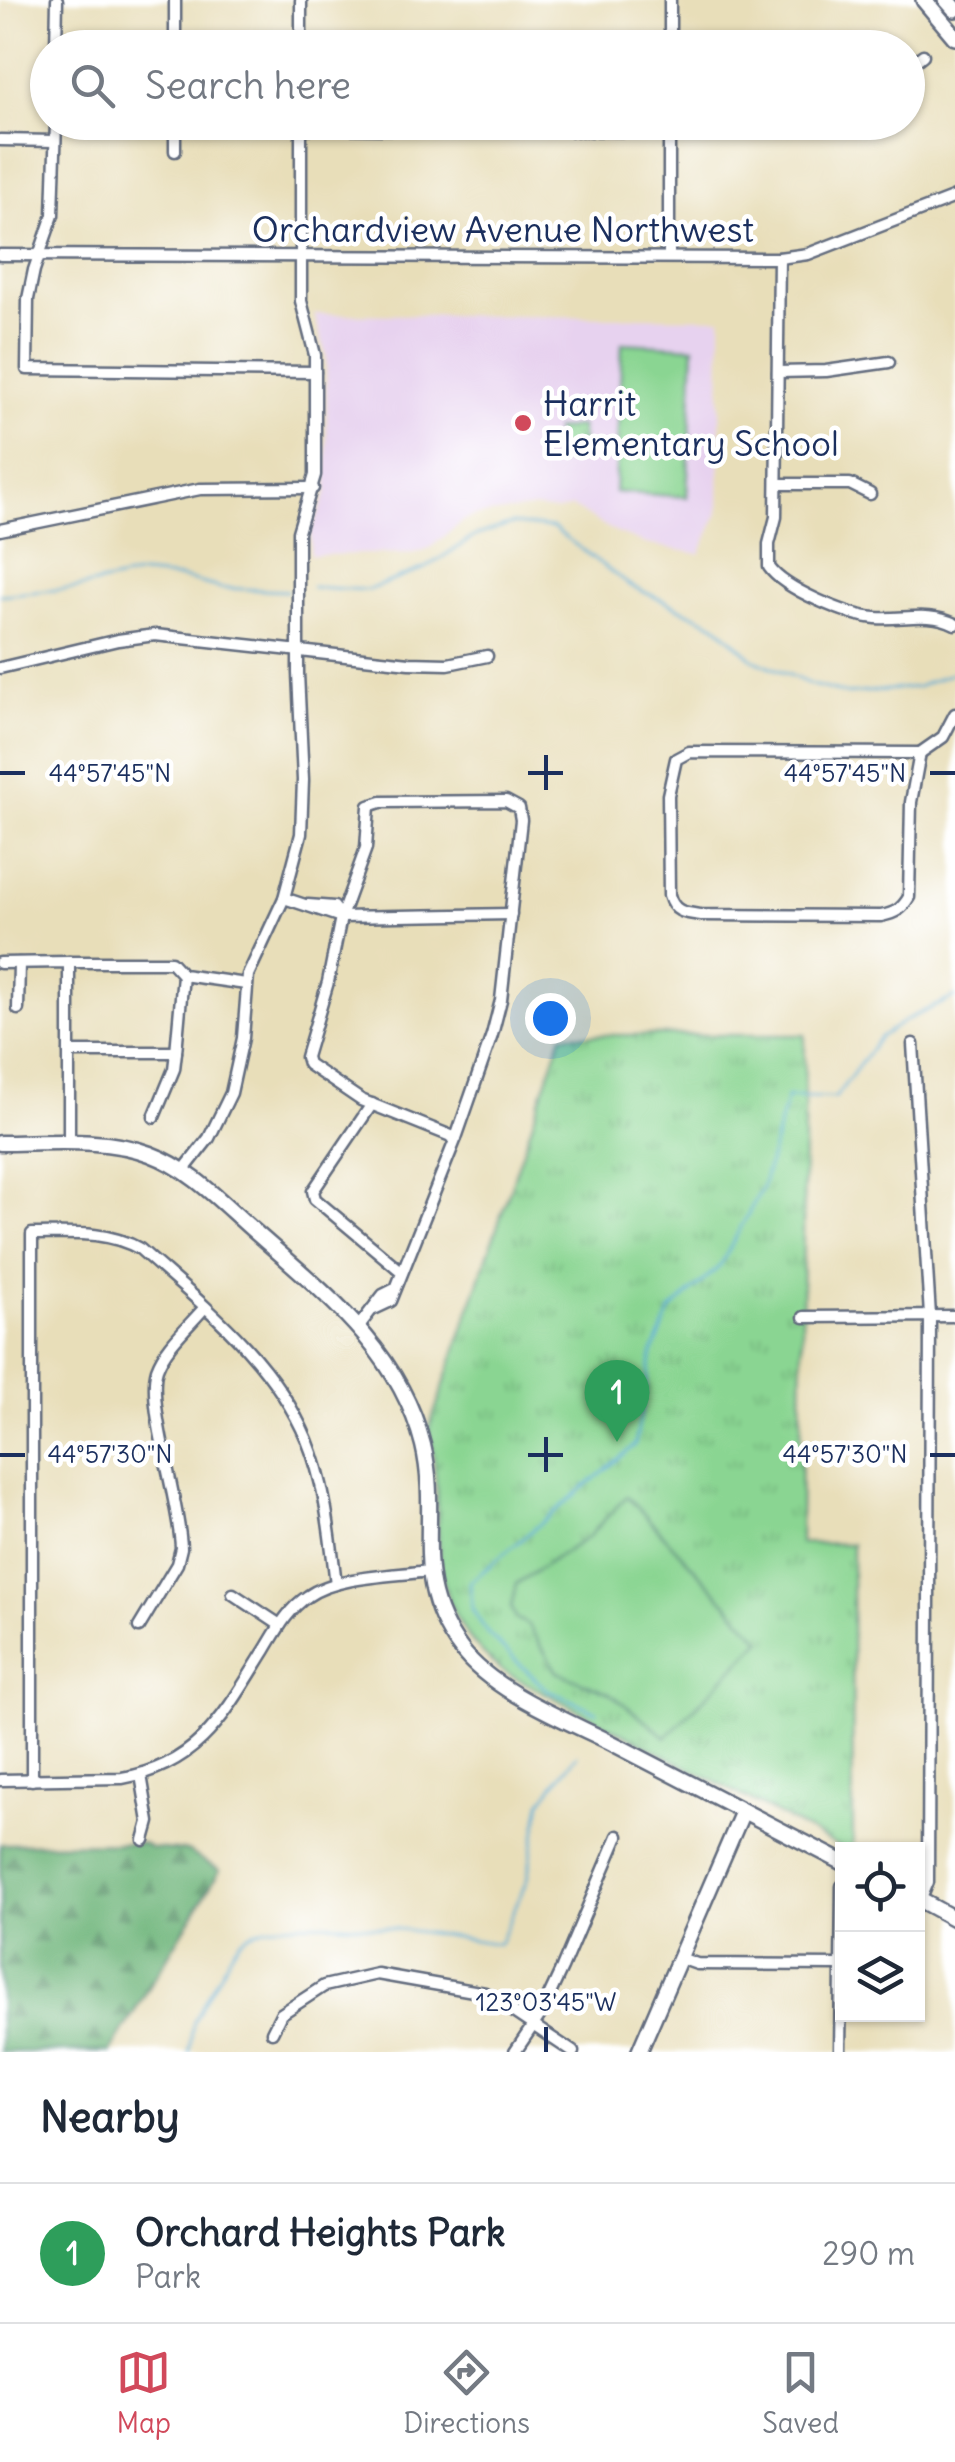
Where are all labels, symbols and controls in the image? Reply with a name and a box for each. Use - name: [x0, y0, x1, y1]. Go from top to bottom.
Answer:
- search box: [30, 30, 925, 140]
- icon: search: [65, 58, 120, 113]
- text: Search here: [145, 62, 351, 109]
- street label: Orchardview Avenue Northwest: [252, 207, 754, 251]
- place label: Harrit Elementary School: [543, 381, 839, 465]
- marker: Harrit Elementary School: [512, 412, 534, 434]
- text: 44°57'45"N: [49, 757, 171, 789]
- text: 44°57'45"N: [784, 757, 906, 789]
- your location: [525, 993, 576, 1044]
- pin: 1: [584, 1360, 650, 1442]
- text: 44°57'30"N: [47, 1438, 173, 1470]
- text: 44°57'30"N: [782, 1438, 908, 1470]
- map controls: [835, 1842, 925, 2022]
- button: locate: [835, 1842, 925, 1932]
- button: layers: [835, 1932, 925, 2022]
- text: 123°03'45"W: [476, 1986, 616, 2018]
- text: Nearby: [40, 2091, 179, 2143]
- text: Orchard Heights Park: [135, 2209, 505, 2256]
- text: 1: [66, 2233, 79, 2274]
- text: 290 m: [822, 2233, 915, 2274]
- text: Park: [135, 2256, 201, 2297]
- tab: Map: [116, 2345, 171, 2441]
- tab: Directions: [403, 2345, 530, 2441]
- tab: Saved: [762, 2345, 839, 2441]

